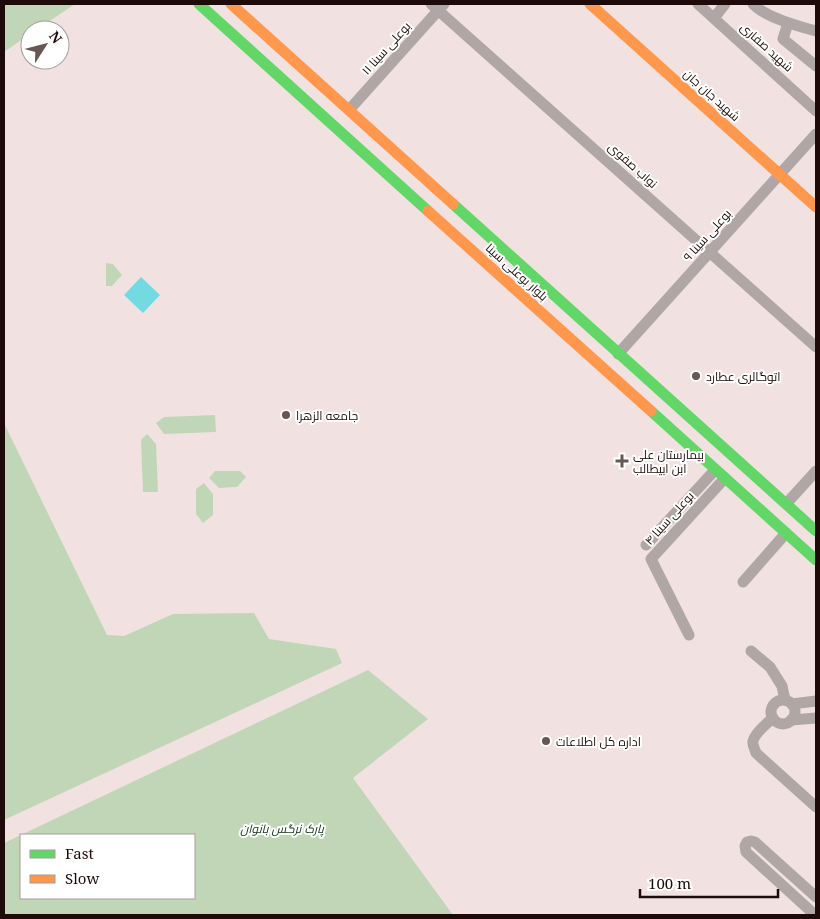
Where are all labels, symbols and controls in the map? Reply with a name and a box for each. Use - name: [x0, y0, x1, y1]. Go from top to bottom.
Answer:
- street label: بوعلی سینا ۱۱: [358, 18, 414, 78]
- street label: شهید صفاری: [737, 19, 797, 75]
- north arrow: [20, 20, 70, 70]
- text: N: [45, 27, 67, 47]
- street label: شهید جان جان: [680, 65, 744, 125]
- street label: نواب صفوی: [605, 138, 661, 192]
- street label: بوعلی سینا ۹: [679, 205, 735, 265]
- street label: بلوار بوعلی سینا: [482, 239, 552, 305]
- place label: اتوگالری عطارد: [706, 368, 780, 385]
- marker: اتوگالری عطارد: [690, 370, 702, 382]
- place label: جامعه الزهرا: [296, 407, 358, 424]
- marker: جامعه الزهرا: [280, 409, 292, 421]
- place label: بیمارستان علی ابن ابیطالب: [633, 446, 704, 477]
- marker: بیمارستان علی ابن ابیطالب: [615, 454, 629, 468]
- street label: بوعلی سینا ۴: [641, 488, 697, 548]
- place label: اداره کل اطلاعات: [556, 733, 641, 750]
- marker: اداره کل اطلاعات: [540, 735, 552, 747]
- park label: پارک نرگس بانوان: [240, 820, 325, 837]
- legend: [20, 834, 195, 899]
- text: Fast: [65, 843, 94, 863]
- scale bar: [640, 866, 778, 898]
- text: Slow: [65, 868, 99, 888]
- text: 100 m: [648, 873, 691, 893]

